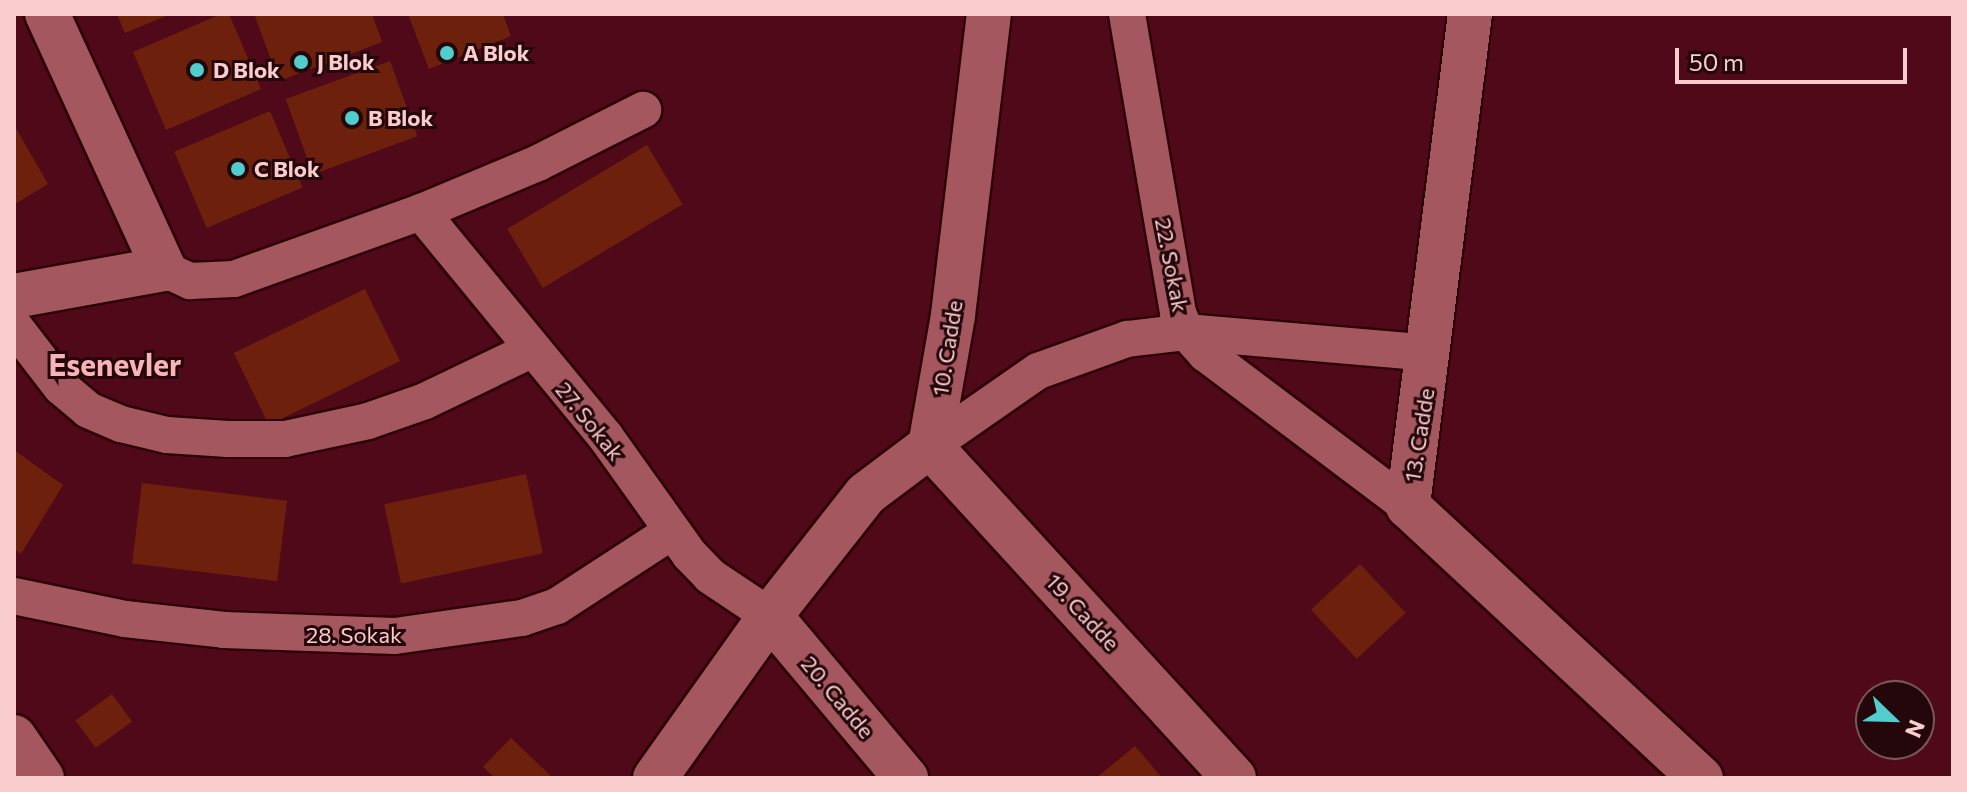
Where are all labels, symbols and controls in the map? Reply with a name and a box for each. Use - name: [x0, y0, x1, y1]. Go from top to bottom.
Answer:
- scale bar: [1679, 32, 1911, 82]
- place label: A Blok: [463, 40, 529, 66]
- marker: A Blok: [438, 44, 456, 62]
- text: 50 m: [1689, 47, 1744, 76]
- place label: J Blok: [317, 49, 375, 75]
- marker: J Blok: [292, 53, 310, 71]
- place label: D Blok: [213, 57, 280, 83]
- marker: D Blok: [188, 61, 206, 79]
- place label: B Blok: [368, 105, 433, 131]
- marker: B Blok: [343, 109, 361, 127]
- place label: C Blok: [254, 156, 320, 182]
- marker: C Blok: [229, 160, 247, 178]
- street label: 22. Sokak: [1150, 216, 1194, 314]
- street label: 10. Cadde: [926, 298, 968, 398]
- district label: Esenevler: [49, 346, 181, 382]
- street label: 27. Sokak: [550, 377, 630, 465]
- street label: 13. Cadde: [1399, 386, 1439, 484]
- street label: 19. Cadde: [1041, 568, 1125, 656]
- street label: 28. Sokak: [306, 622, 402, 648]
- street label: 20. Cadde: [796, 651, 880, 743]
- north arrow: [1855, 680, 1935, 760]
- text: N: [1900, 716, 1931, 742]

